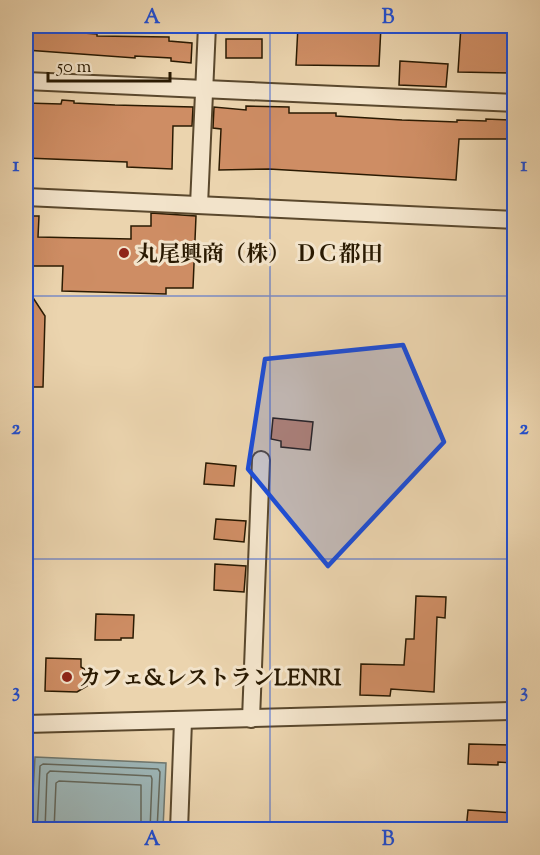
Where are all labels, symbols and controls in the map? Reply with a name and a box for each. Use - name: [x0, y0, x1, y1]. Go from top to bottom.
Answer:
- text: A: [144, 4, 161, 33]
- text: B: [382, 4, 395, 33]
- scale bar: [48, 45, 170, 83]
- text: 50 m: [56, 55, 92, 81]
- text: 1: [13, 152, 20, 181]
- text: 1: [521, 152, 528, 181]
- place label: 丸尾興商（株） ＤＣ都田: [136, 240, 383, 272]
- marker: 丸尾興商（株） ＤＣ都田: [117, 246, 131, 260]
- text: 2: [11, 415, 21, 444]
- text: 2: [519, 415, 529, 444]
- place label: カフェ&レストランLENRI: [79, 664, 342, 696]
- marker: カフェ&レストランLENRI: [60, 670, 74, 684]
- text: 3: [12, 678, 20, 707]
- text: 3: [520, 678, 528, 707]
- text: A: [144, 826, 161, 855]
- text: B: [382, 826, 395, 855]

